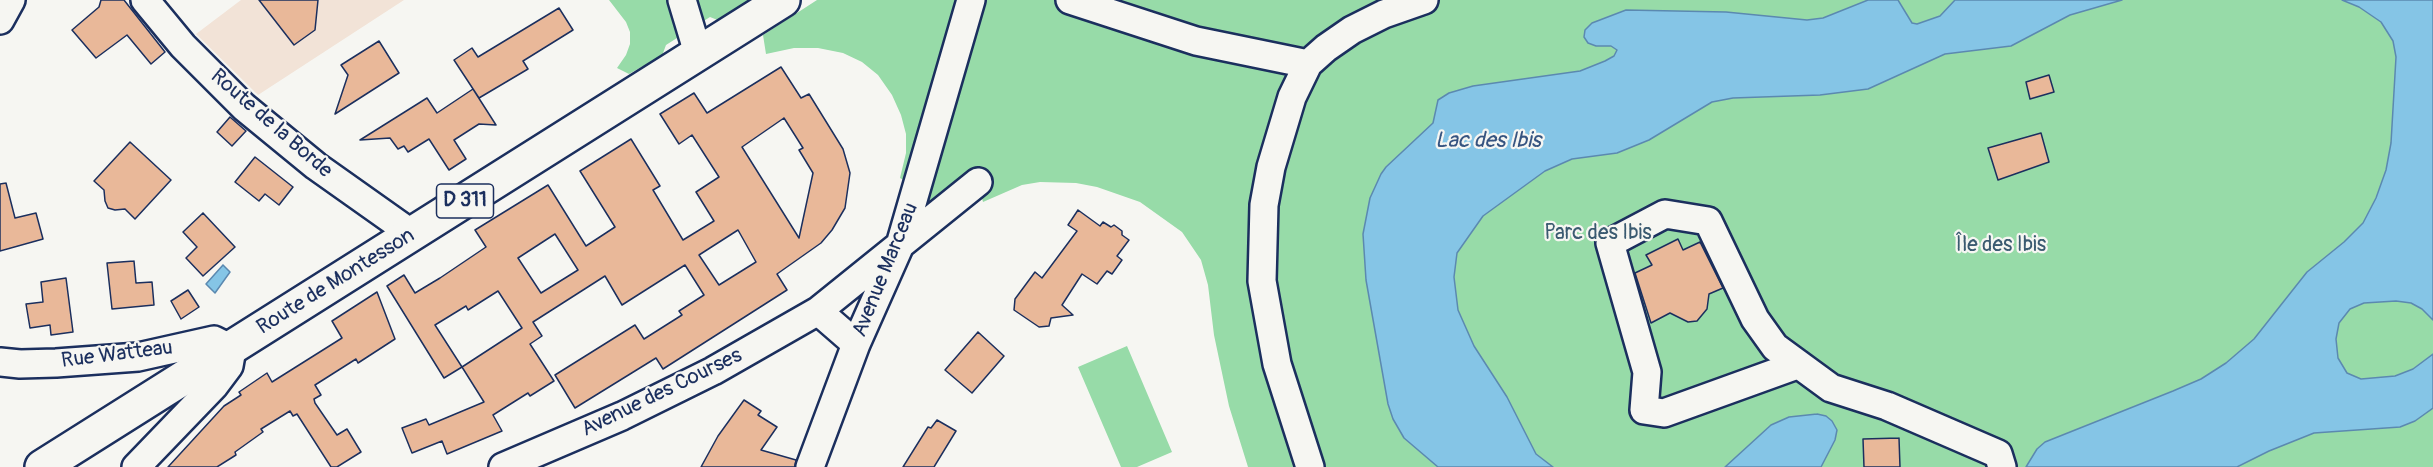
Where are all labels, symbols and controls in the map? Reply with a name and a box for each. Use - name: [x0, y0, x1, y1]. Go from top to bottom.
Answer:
- street label: Route de la Borde: [205, 64, 337, 184]
- water label: Lac des Ibis: [1435, 128, 1541, 154]
- road number: D 311: [436, 184, 494, 218]
- street label: Avenue Marceau: [848, 199, 924, 341]
- park label: Parc des Ibis: [1544, 221, 1652, 247]
- street label: Route de Montesson: [252, 223, 420, 341]
- park label: Île des Ibis: [1956, 233, 2046, 259]
- street label: Rue Watteau: [60, 336, 174, 374]
- street label: Avenue des Courses: [578, 343, 746, 443]

